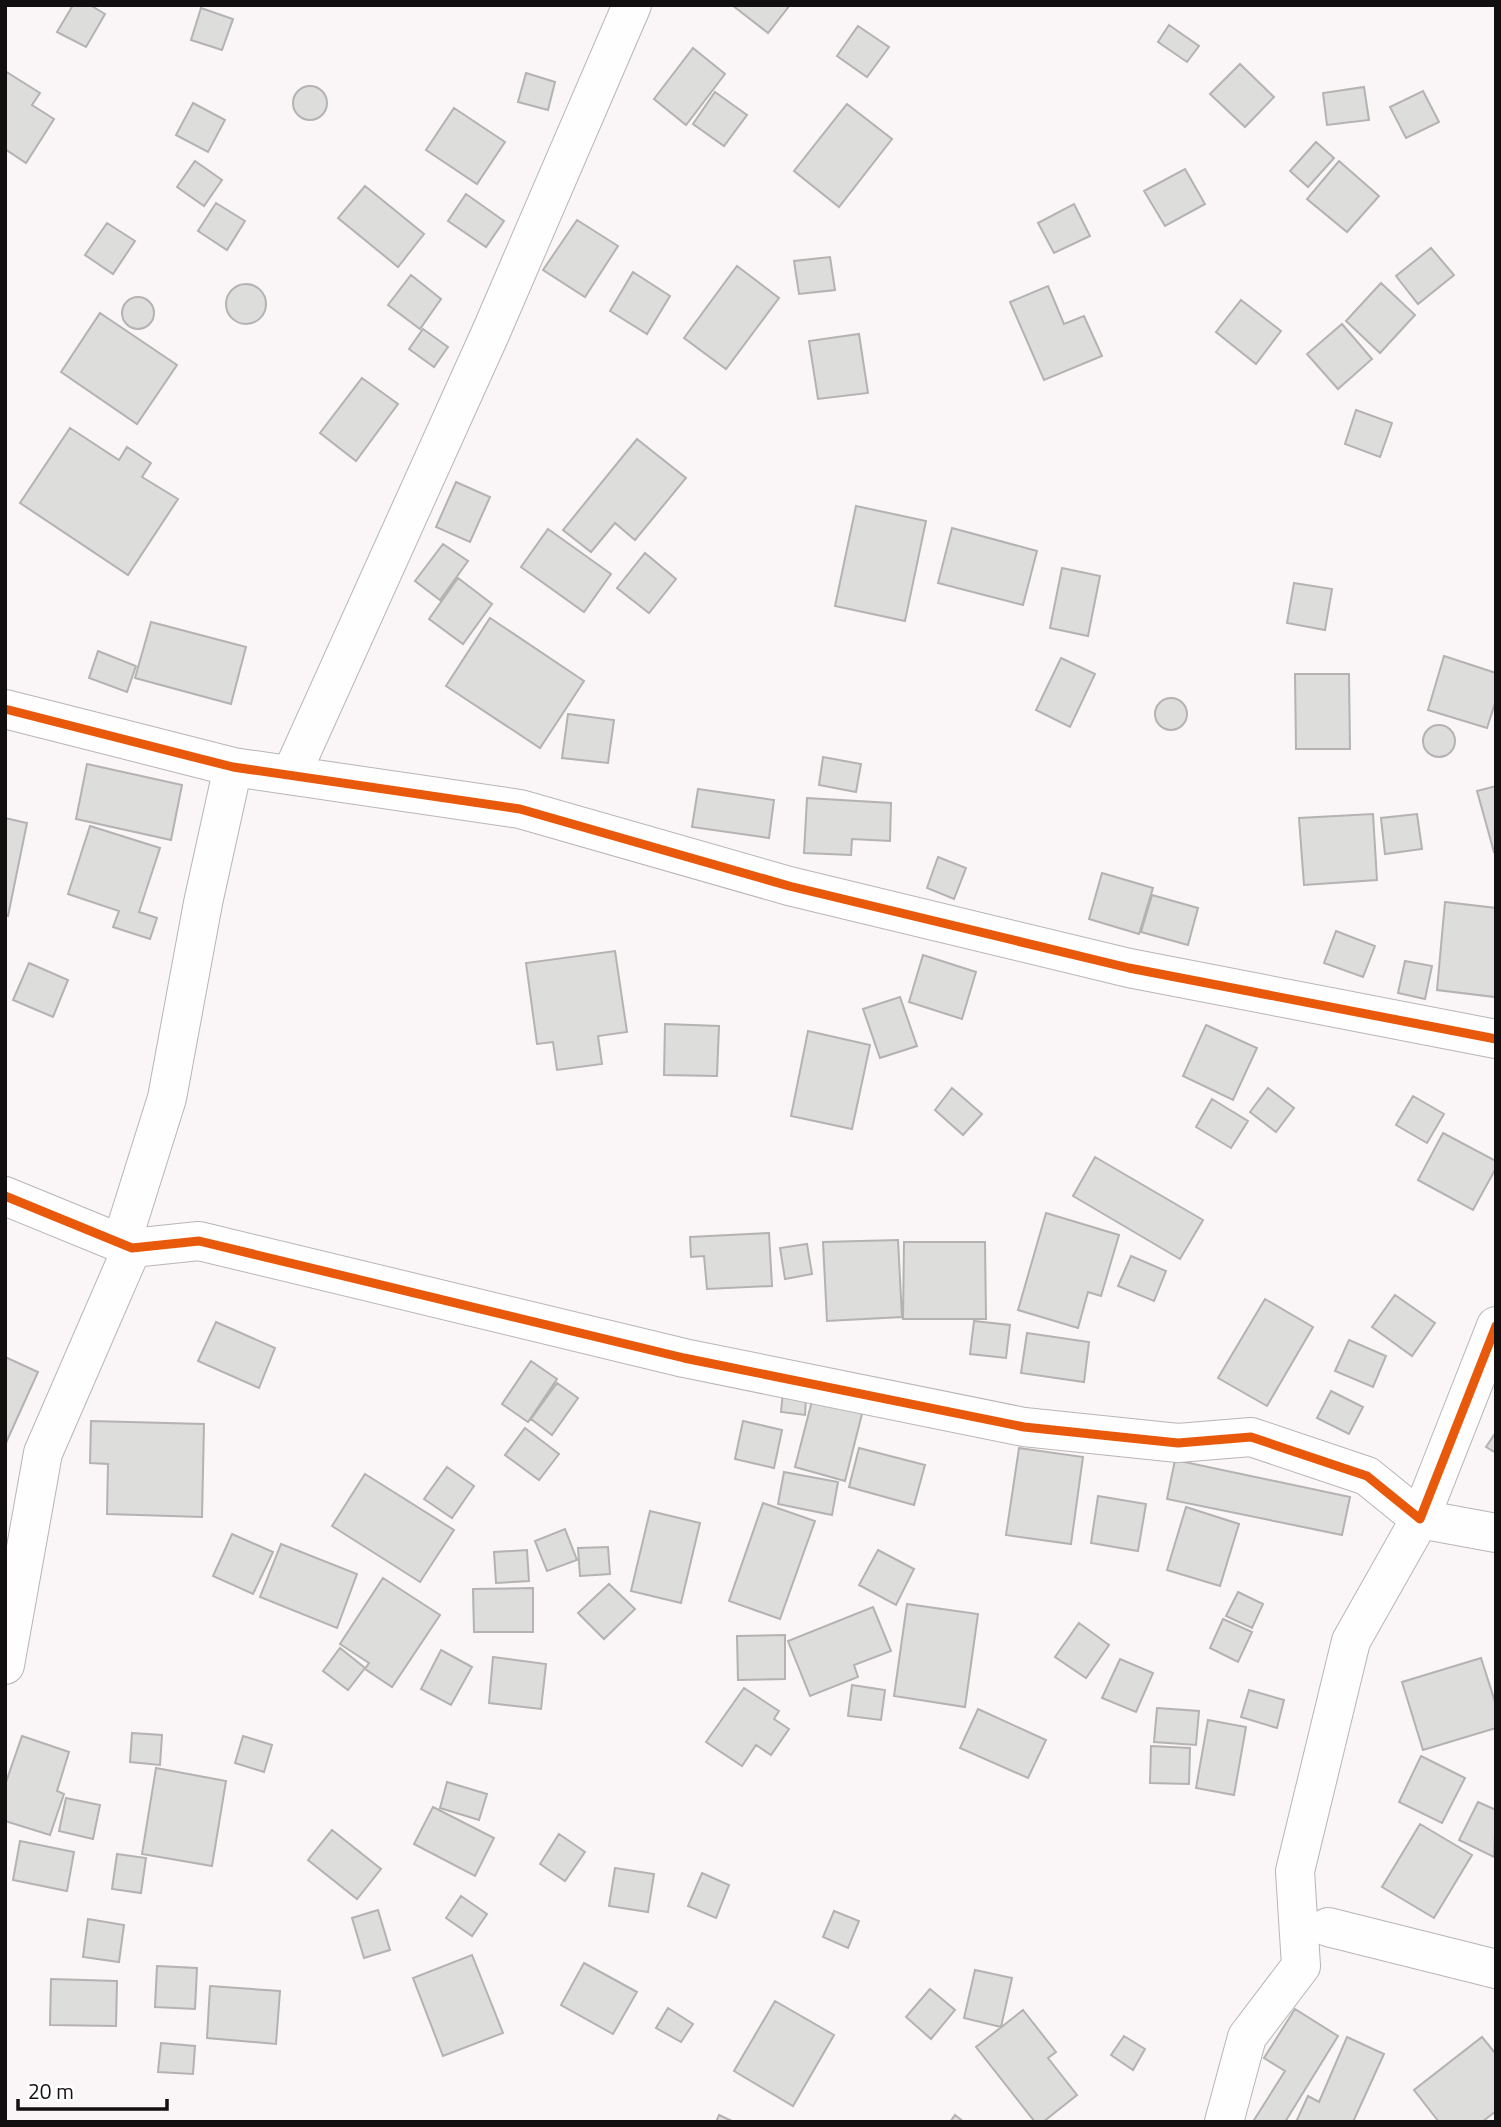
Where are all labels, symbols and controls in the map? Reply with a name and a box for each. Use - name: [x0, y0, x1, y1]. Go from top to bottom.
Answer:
- scale bar: [18, 2068, 166, 2112]
- text: 20 m: [28, 2075, 74, 2107]

